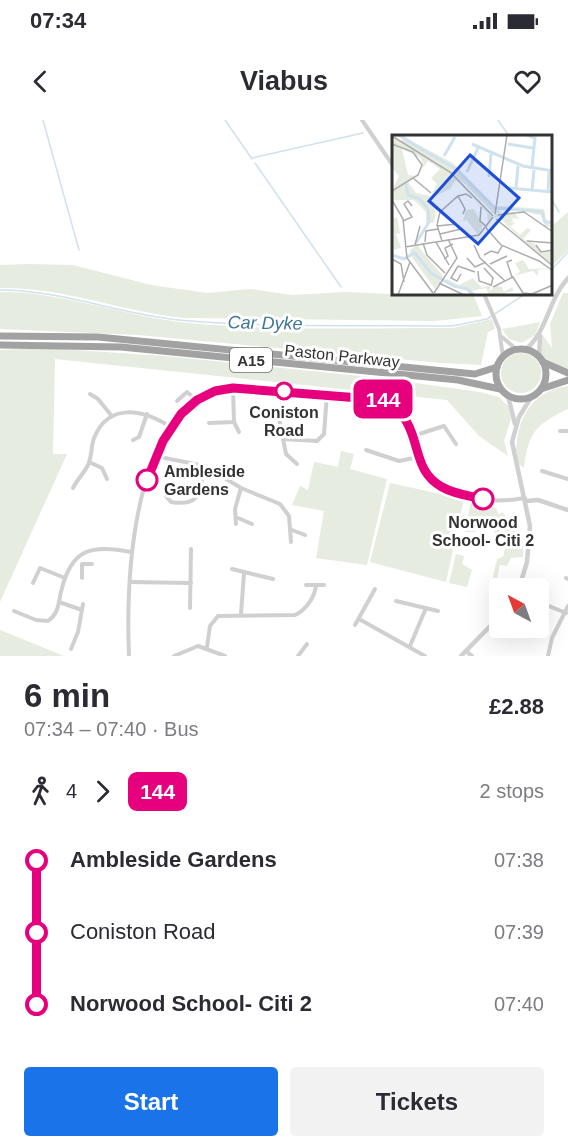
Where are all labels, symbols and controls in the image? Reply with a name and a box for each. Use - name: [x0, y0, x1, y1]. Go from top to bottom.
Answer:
- text: 07:34: [30, 8, 86, 33]
- icon: back: [24, 65, 57, 98]
- icon: heart: [511, 65, 544, 98]
- text: Viabus: [240, 66, 328, 96]
- inset map: [392, 135, 553, 296]
- water label: Car Dyke: [227, 312, 303, 334]
- street label: Paston Parkway: [284, 342, 400, 370]
- road number: A15: [230, 348, 272, 372]
- line badge: 144: [348, 380, 418, 418]
- marker: Coniston Road: [275, 382, 293, 400]
- text: 144: [365, 388, 401, 411]
- place label: Coniston Road: [249, 404, 319, 439]
- place label: Ambleside Gardens: [164, 463, 245, 498]
- marker: Ambleside Gardens: [136, 469, 158, 491]
- marker: Norwood School- Citi 2: [472, 488, 494, 510]
- place label: Norwood School- Citi 2: [432, 514, 534, 549]
- north arrow: [489, 578, 549, 638]
- map controls: [489, 578, 549, 638]
- text: 6 min: [24, 677, 110, 714]
- text: £2.88: [489, 694, 544, 719]
- text: 07:34 – 07:40 · Bus: [24, 718, 199, 740]
- icon: walk: [24, 775, 57, 808]
- icon: forward: [86, 775, 119, 808]
- text: 4: [66, 780, 77, 802]
- text: 144: [140, 780, 175, 803]
- text: 2 stops: [480, 780, 544, 802]
- text: Ambleside Gardens: [70, 847, 277, 872]
- text: 07:38: [494, 849, 544, 871]
- text: Coniston Road: [70, 919, 216, 944]
- text: 07:39: [494, 921, 544, 943]
- text: Norwood School- Citi 2: [70, 991, 312, 1016]
- text: 07:40: [494, 993, 544, 1015]
- button: Start: [24, 1067, 278, 1136]
- button: Tickets: [290, 1067, 544, 1136]

